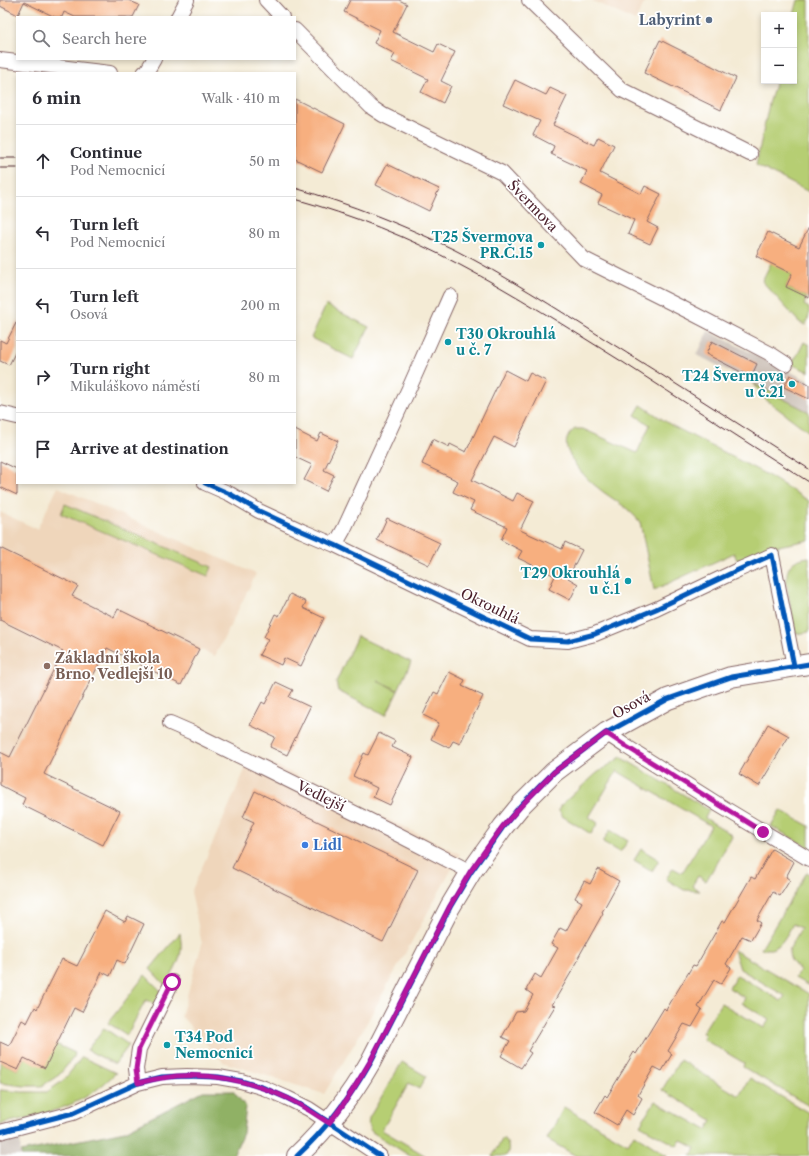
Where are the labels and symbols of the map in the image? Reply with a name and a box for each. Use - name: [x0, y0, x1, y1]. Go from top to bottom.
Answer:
- place label: Labyrint: [639, 11, 701, 29]
- marker: Labyrint: [704, 15, 714, 25]
- street label: Švermova: [504, 176, 563, 236]
- place label: T25 Švermova PR.Č.15: [432, 227, 534, 262]
- marker: T25 Švermova PR.Č.15: [536, 240, 546, 250]
- place label: T30 Okrouhlá u č. 7: [456, 325, 557, 359]
- marker: T30 Okrouhlá u č. 7: [443, 337, 453, 347]
- place label: T24 Švermova u č.21: [682, 366, 785, 401]
- marker: T24 Švermova u č.21: [787, 379, 797, 389]
- place label: T29 Okrouhlá u č.1: [520, 564, 621, 598]
- marker: T29 Okrouhlá u č.1: [623, 576, 633, 586]
- street label: Okrouhlá: [458, 584, 523, 628]
- place label: Základní škola Brno, Vedlejší 10: [55, 649, 173, 683]
- marker: Základní škola Brno, Vedlejší 10: [42, 661, 52, 671]
- street label: Osová: [609, 687, 654, 723]
- street label: Vedlejší: [293, 776, 348, 815]
- route end: [754, 823, 772, 841]
- place label: Lidl: [313, 836, 342, 854]
- marker: Lidl: [300, 840, 310, 850]
- route start: [163, 973, 181, 991]
- place label: T34 Pod Nemocnicí: [175, 1028, 253, 1062]
- marker: T34 Pod Nemocnicí: [162, 1040, 172, 1050]

